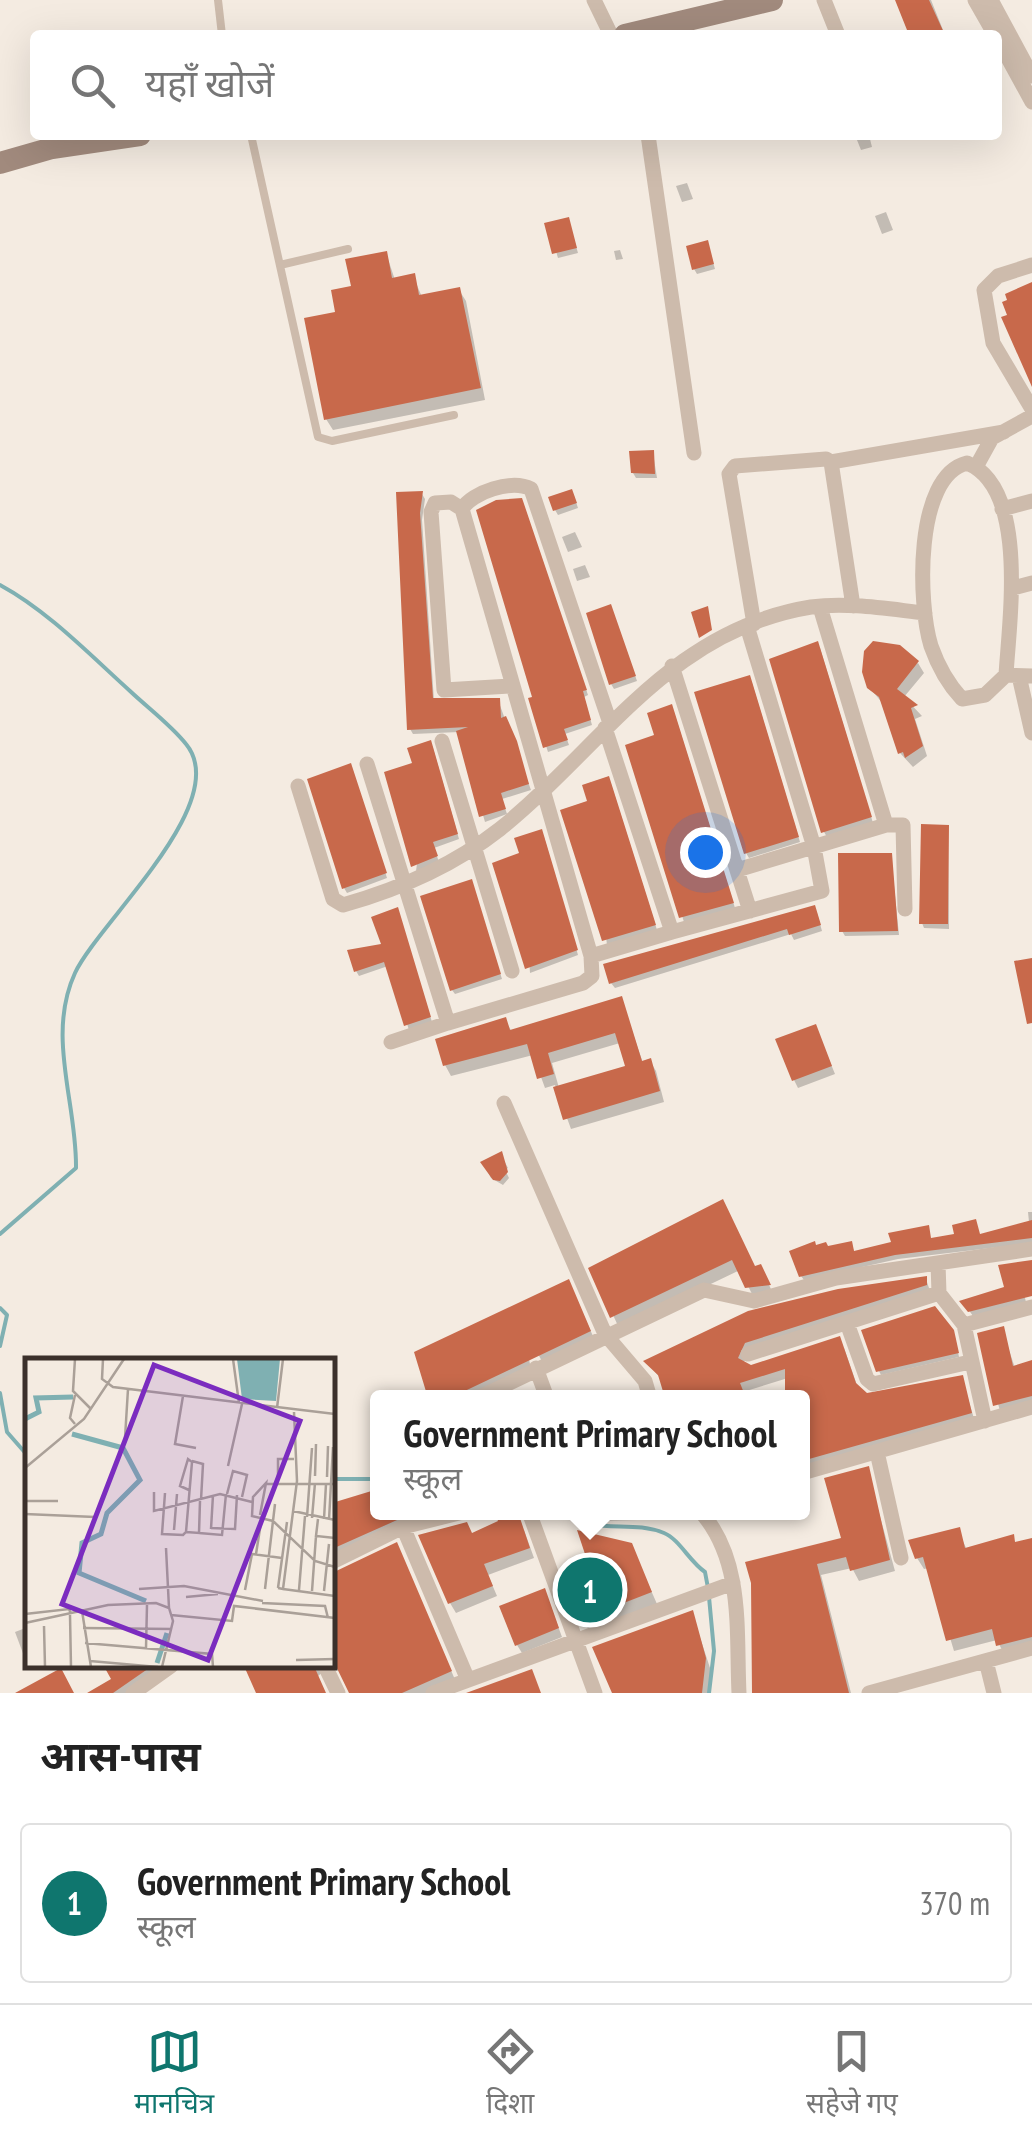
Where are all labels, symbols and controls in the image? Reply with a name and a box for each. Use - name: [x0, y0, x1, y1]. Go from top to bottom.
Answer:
- search box: [30, 30, 1002, 140]
- icon: search: [65, 58, 120, 113]
- text: यहाँ खोजें: [145, 58, 274, 107]
- your location: [680, 827, 731, 878]
- inset map: [25, 1358, 335, 1668]
- popup: [370, 1390, 810, 1520]
- text: Government Primary School: [403, 1408, 777, 1457]
- text: स्कूल: [403, 1457, 462, 1499]
- pin: 1: [558, 1552, 622, 1628]
- text: आस-पास: [40, 1728, 201, 1783]
- text: Government Primary School: [137, 1856, 510, 1905]
- text: 1: [67, 1882, 82, 1924]
- text: 370 m: [919, 1882, 990, 1924]
- text: स्कूल: [137, 1905, 196, 1947]
- tab: मानचित्र: [134, 2024, 214, 2124]
- tab: दिशा: [483, 2024, 538, 2124]
- tab: सहेजे गए: [806, 2024, 898, 2124]

